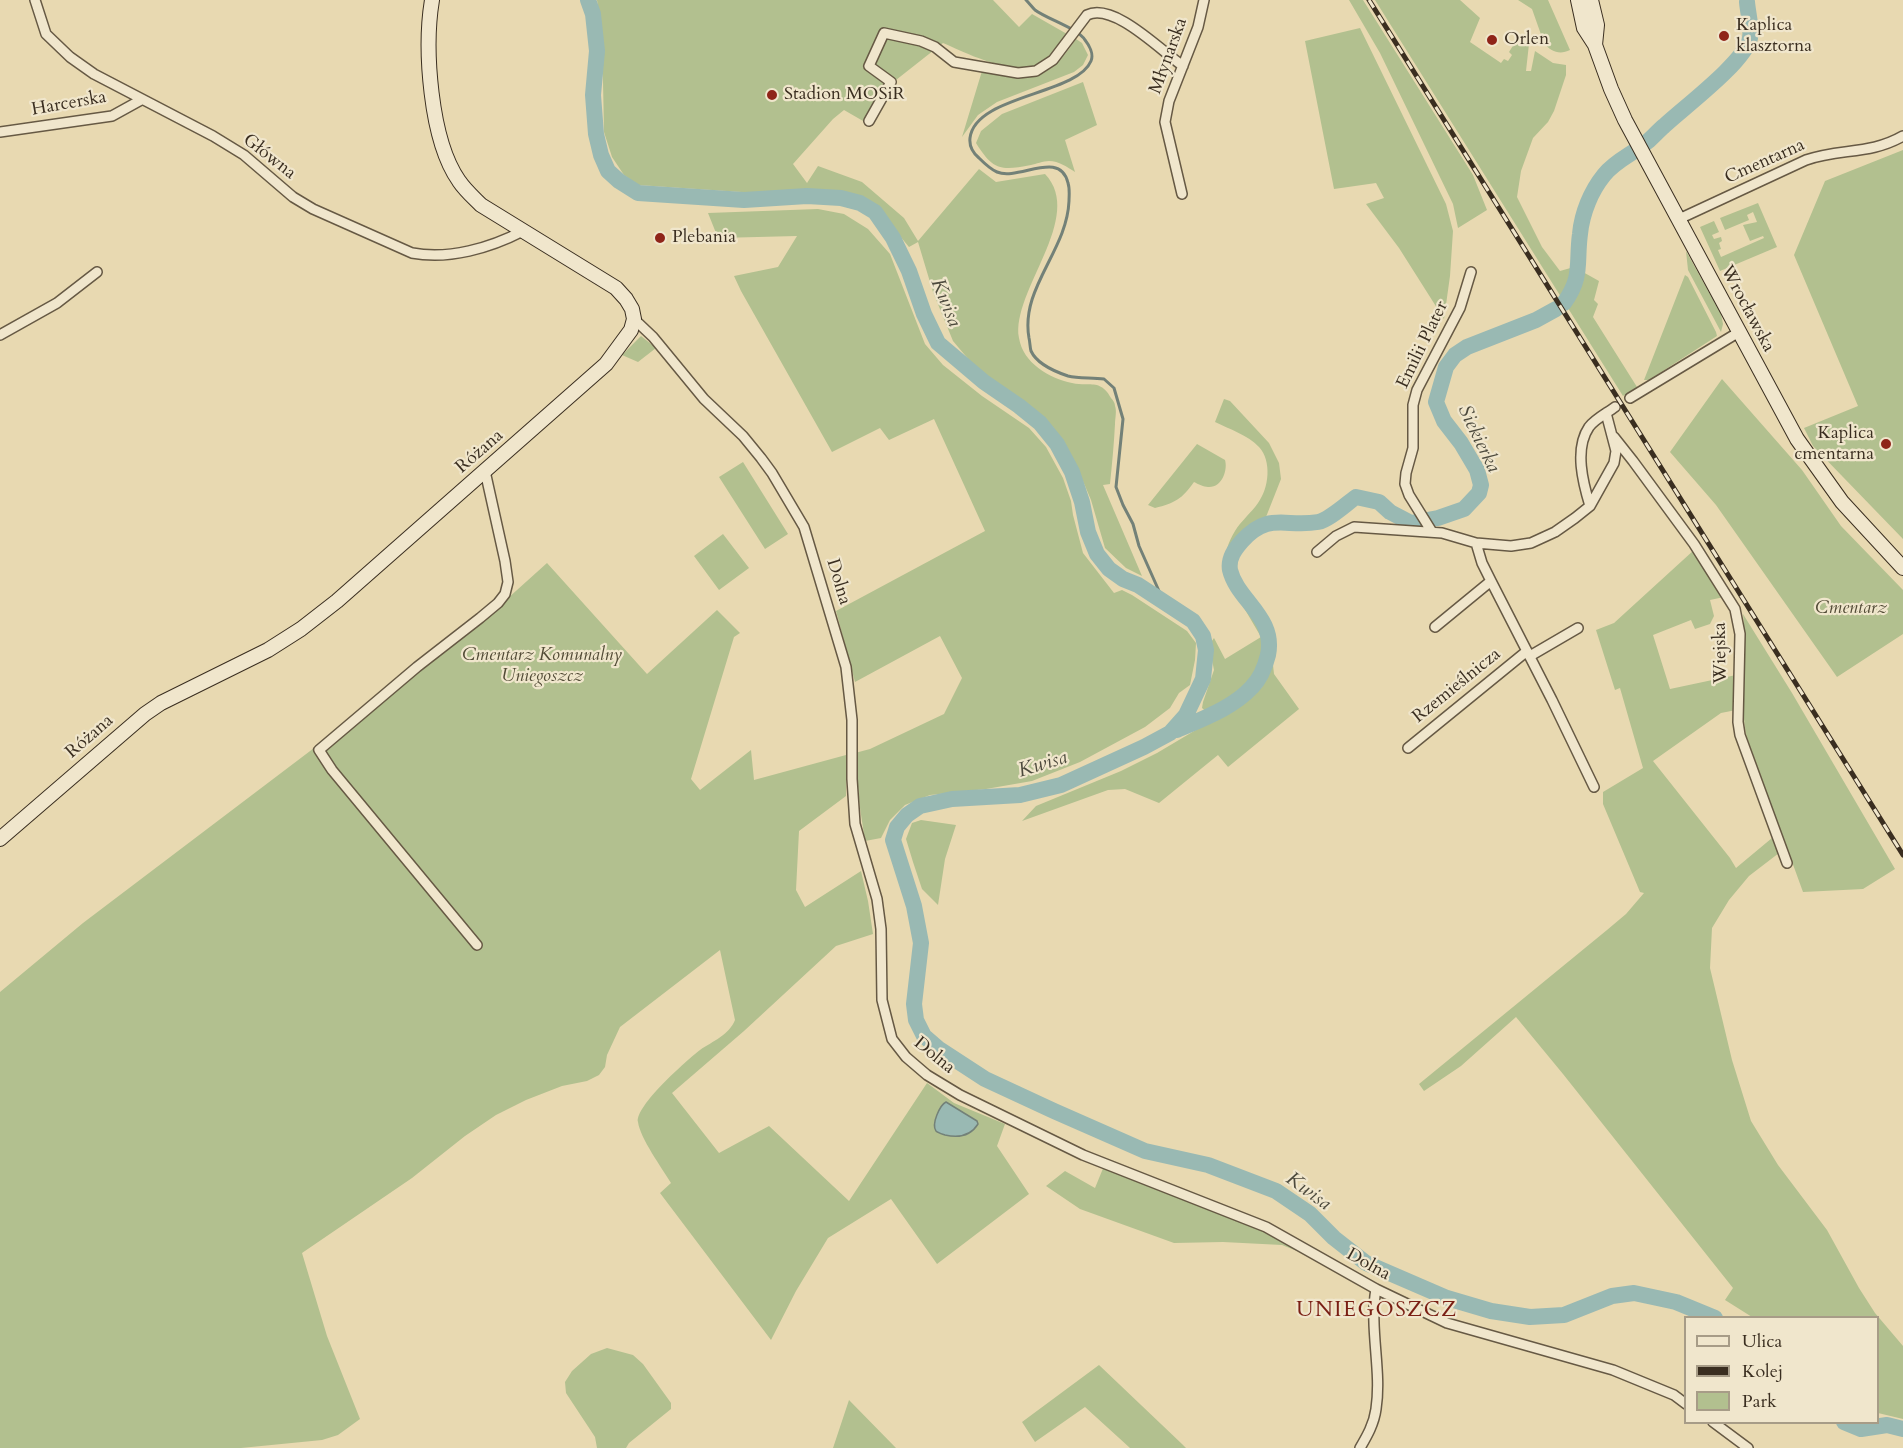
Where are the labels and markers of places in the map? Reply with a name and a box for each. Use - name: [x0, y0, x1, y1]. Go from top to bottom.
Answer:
- place label: Kaplica klasztorna: [1736, 15, 1812, 57]
- place label: Orlen: [1504, 29, 1549, 51]
- marker: Kaplica klasztorna: [1717, 29, 1731, 43]
- marker: Orlen: [1485, 33, 1499, 47]
- place label: Stadion MOSiR: [784, 84, 905, 106]
- marker: Stadion MOSiR: [765, 88, 779, 102]
- place label: Plebania: [672, 227, 736, 249]
- marker: Plebania: [653, 231, 667, 245]
- place label: Kaplica cmentarna: [1794, 423, 1874, 466]
- marker: Kaplica cmentarna: [1879, 437, 1893, 451]

